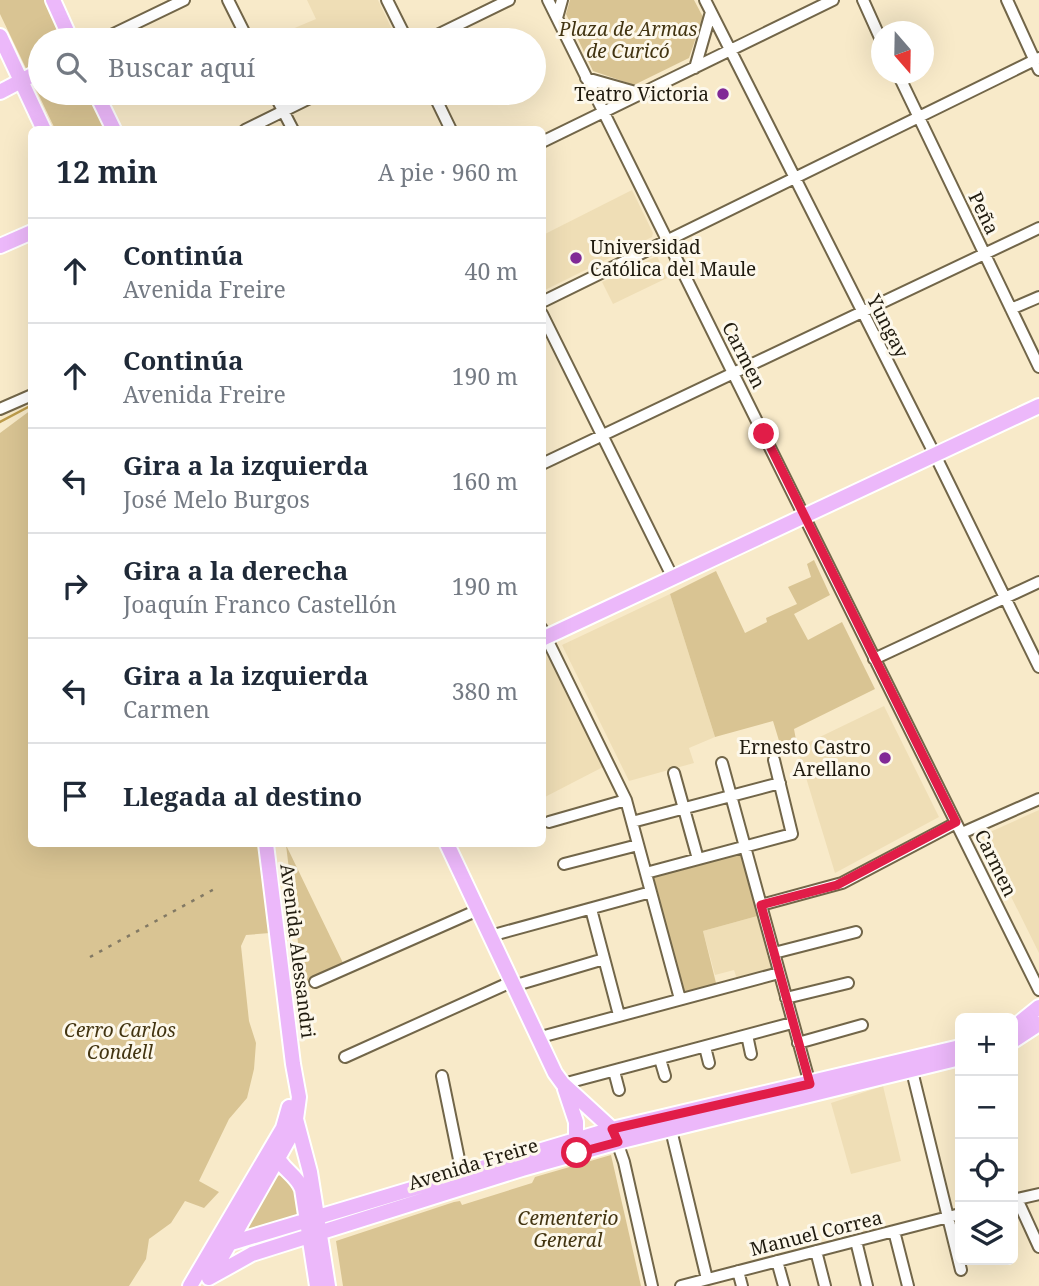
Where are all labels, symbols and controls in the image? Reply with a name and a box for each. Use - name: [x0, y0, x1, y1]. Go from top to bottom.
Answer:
- park label: Plaza de Armas de Curicó: [558, 16, 697, 64]
- north arrow: [871, 21, 934, 84]
- search box: [28, 28, 546, 105]
- icon: search: [52, 48, 90, 86]
- text: Buscar aquí: [108, 49, 255, 85]
- place label: Teatro Victoria: [574, 81, 709, 107]
- marker: Teatro Victoria: [715, 86, 731, 102]
- text: 12 min: [56, 151, 158, 192]
- text: A pie · 960 m: [378, 156, 518, 188]
- street label: Peña: [963, 187, 1005, 239]
- place label: Universidad Católica del Maule: [590, 234, 756, 282]
- text: Continúa: [123, 237, 244, 273]
- marker: Universidad Católica del Maule: [568, 250, 584, 266]
- icon: ahead: [56, 252, 94, 290]
- text: 40 m: [465, 255, 518, 287]
- text: Avenida Freire: [123, 273, 286, 305]
- street label: Yungay: [861, 289, 915, 362]
- street label: Carmen: [716, 317, 772, 393]
- text: Continúa: [123, 342, 244, 378]
- icon: ahead: [56, 357, 94, 395]
- text: 190 m: [452, 360, 518, 392]
- text: Avenida Freire: [123, 378, 286, 410]
- route end: [748, 418, 779, 449]
- text: Gira a la izquierda: [123, 447, 369, 483]
- icon: left: [56, 462, 94, 500]
- text: 160 m: [452, 465, 518, 497]
- text: José Melo Burgos: [123, 483, 310, 515]
- text: Gira a la derecha: [123, 552, 348, 588]
- icon: right: [56, 567, 94, 605]
- text: 190 m: [452, 570, 518, 602]
- text: Joaquín Franco Castellón: [123, 588, 397, 620]
- text: Gira a la izquierda: [123, 657, 369, 693]
- icon: left: [56, 672, 94, 710]
- text: 380 m: [452, 675, 518, 707]
- text: Carmen: [123, 693, 210, 725]
- place label: Ernesto Castro Arellano: [739, 734, 871, 782]
- marker: Ernesto Castro Arellano: [877, 750, 893, 766]
- icon: arrive: [56, 777, 94, 815]
- text: Llegada al destino: [123, 778, 362, 814]
- street label: Carmen: [969, 825, 1023, 901]
- street label: Avenida Alessandri: [274, 862, 322, 1040]
- map controls: [955, 1013, 1018, 1265]
- button: +: [955, 1013, 1018, 1076]
- park label: Cerro Carlos Condell: [64, 1017, 176, 1065]
- button: −: [955, 1076, 1018, 1139]
- street label: Avenida Freire: [405, 1132, 541, 1196]
- route start: [561, 1137, 592, 1168]
- button: locate: [955, 1139, 1018, 1202]
- button: layers: [955, 1202, 1018, 1265]
- street label: Manuel Correa: [747, 1204, 885, 1262]
- park label: Cementerio General: [518, 1205, 619, 1253]

